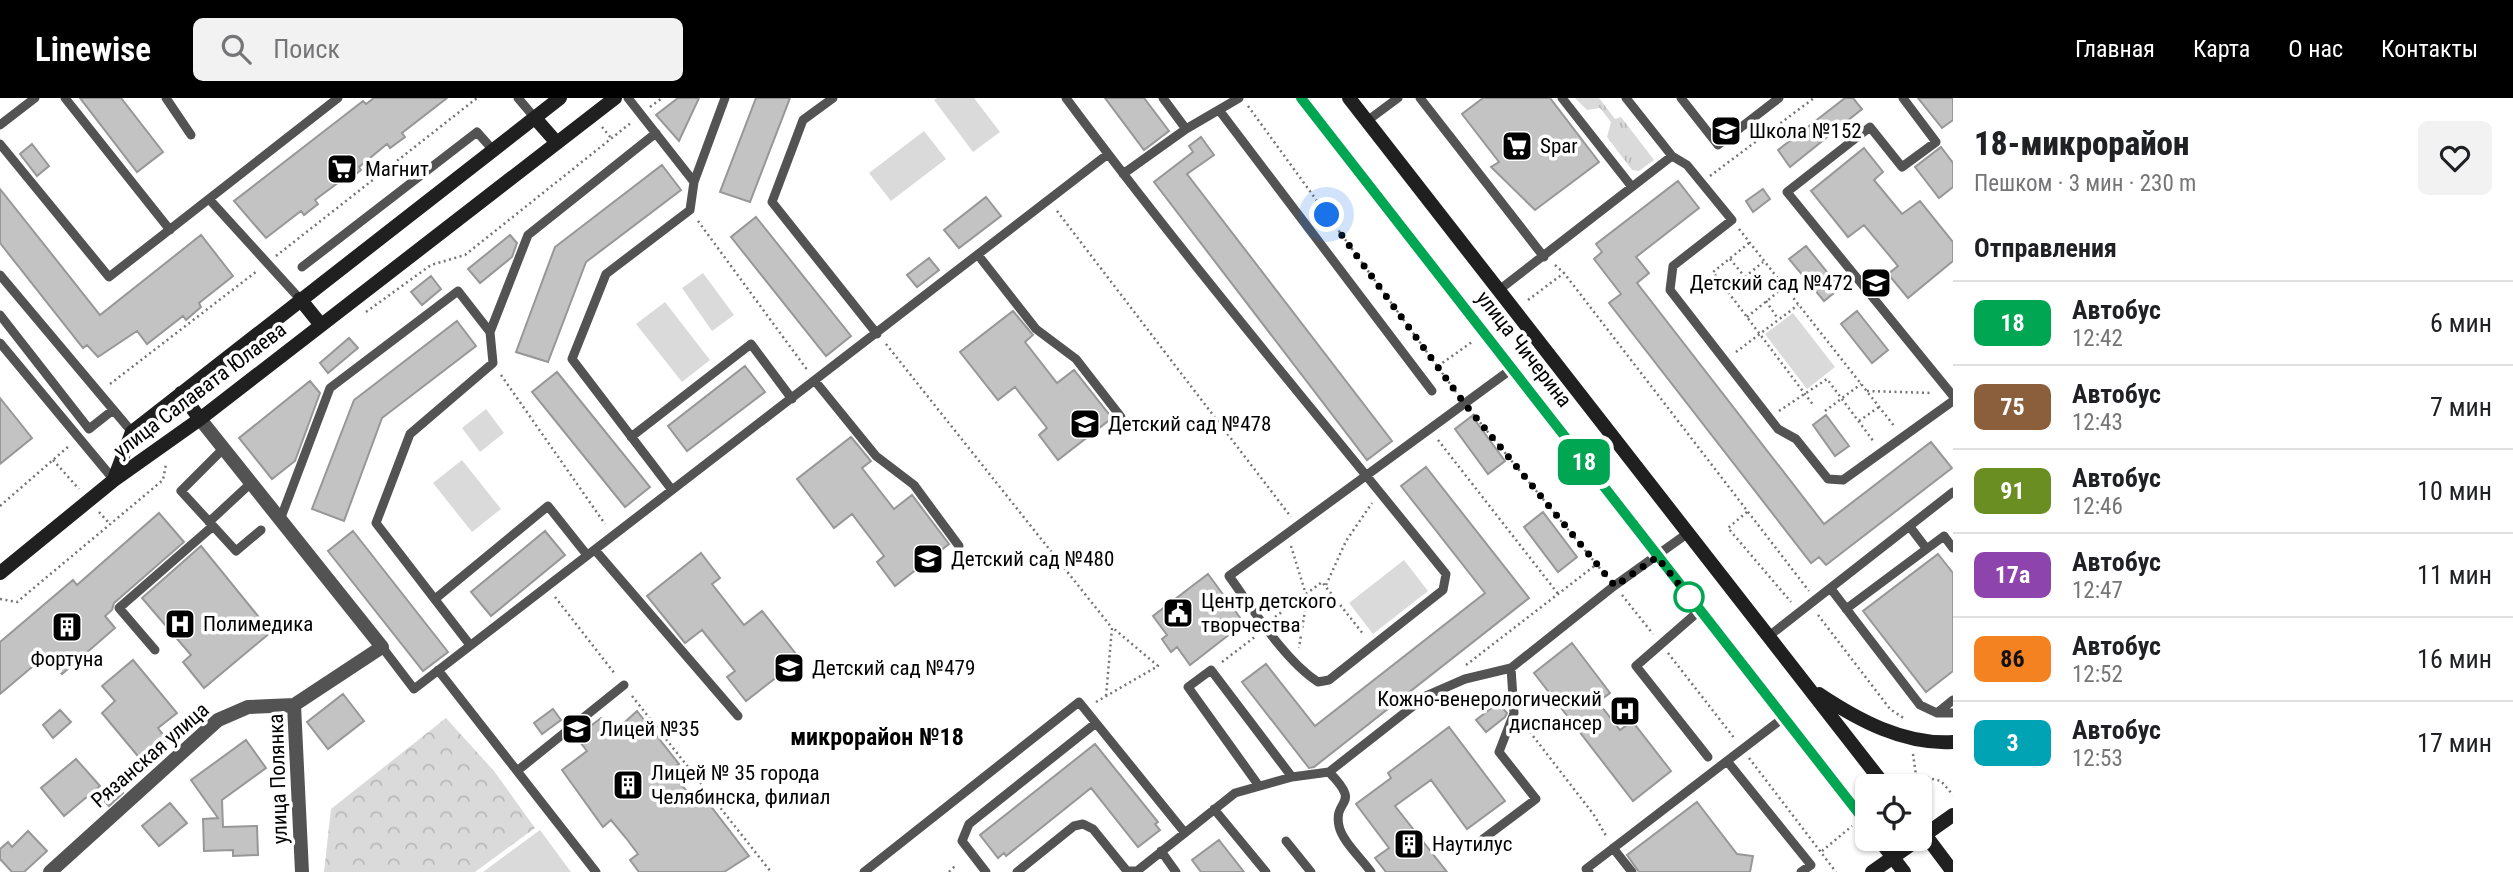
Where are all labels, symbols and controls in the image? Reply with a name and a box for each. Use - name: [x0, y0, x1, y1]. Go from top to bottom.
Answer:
- search box: [193, 18, 683, 81]
- text: Linewise: [35, 30, 151, 69]
- icon: search: [217, 30, 255, 68]
- text: Поиск: [273, 34, 340, 64]
- text: Главная: [2075, 35, 2155, 63]
- text: Карта: [2193, 35, 2250, 63]
- text: О нас: [2288, 35, 2343, 63]
- text: Контакты: [2381, 35, 2478, 63]
- school or university icon: Школа №152: [1709, 114, 1743, 148]
- place label: Школа №152: [1749, 119, 1862, 143]
- button: heart: [2418, 121, 2492, 195]
- text: 18-микрорайон: [1974, 124, 2189, 163]
- supermarket icon: Spar: [1500, 129, 1534, 163]
- place label: Spar: [1540, 134, 1578, 158]
- supermarket icon: Магнит: [325, 152, 359, 186]
- place label: Магнит: [365, 157, 429, 181]
- text: Пешком · 3 мин · 230 m: [1974, 170, 2196, 197]
- your location: [1309, 197, 1344, 232]
- text: Отправления: [1974, 233, 2117, 263]
- school or university icon: Детский сад №472: [1859, 266, 1893, 300]
- place label: Детский сад №472: [1690, 271, 1853, 295]
- street label: улица Чичерина: [1471, 286, 1577, 412]
- text: Автобус: [2072, 295, 2161, 325]
- text: 6 мин: [2430, 308, 2492, 338]
- text: 18: [2000, 309, 2025, 337]
- street label: улица Салавата Юлаева: [109, 317, 291, 463]
- text: 12:42: [2072, 325, 2123, 352]
- text: Автобус: [2072, 379, 2161, 409]
- text: 7 мин: [2430, 392, 2492, 422]
- text: 75: [2000, 393, 2025, 421]
- school or university icon: Детский сад №478: [1068, 407, 1102, 441]
- text: 12:43: [2072, 409, 2123, 436]
- place label: Детский сад №478: [1108, 412, 1271, 436]
- line badge: 18: [1552, 439, 1616, 485]
- text: 18: [1572, 448, 1596, 476]
- text: Автобус: [2072, 463, 2161, 493]
- text: 10 мин: [2417, 476, 2492, 506]
- text: 91: [2000, 477, 2025, 505]
- text: 12:46: [2072, 493, 2123, 520]
- school or university icon: Детский сад №480: [911, 542, 945, 576]
- place label: Детский сад №480: [951, 547, 1114, 571]
- text: Автобус: [2072, 547, 2161, 577]
- text: 11 мин: [2417, 560, 2492, 590]
- text: 17a: [1995, 561, 2030, 589]
- text: 12:47: [2072, 577, 2123, 604]
- unlabelled marker: [1674, 582, 1704, 612]
- place label: Центр детского творчества: [1201, 589, 1336, 637]
- public building icon: Центр детского творчества: [1161, 596, 1195, 630]
- hospital icon: Полимедика: [163, 607, 197, 641]
- building icon: Фортуна: [50, 610, 84, 644]
- place label: Полимедика: [203, 612, 313, 636]
- text: Автобус: [2072, 631, 2161, 661]
- text: 16 мин: [2417, 644, 2492, 674]
- text: 86: [2000, 645, 2025, 673]
- place label: Фортуна: [31, 647, 103, 671]
- school or university icon: Детский сад №479: [772, 651, 806, 685]
- place label: Детский сад №479: [812, 656, 975, 680]
- text: 12:52: [2072, 661, 2123, 688]
- place label: Кожно-венерологический диспансер: [1377, 687, 1602, 735]
- hospital icon: Кожно-венерологический диспансер: [1608, 694, 1642, 728]
- street label: Рязанская улица: [86, 698, 214, 812]
- school or university icon: Лицей №35: [560, 712, 594, 746]
- street label: улица Полянка: [264, 713, 292, 845]
- text: Автобус: [2072, 715, 2161, 745]
- place label: Лицей №35: [600, 717, 699, 741]
- district label: микрорайон №18: [790, 723, 964, 751]
- text: 17 мин: [2417, 728, 2492, 758]
- text: 3: [2006, 729, 2019, 757]
- text: 12:53: [2072, 745, 2123, 772]
- place label: Лицей № 35 города Челябинска, филиал: [651, 761, 831, 809]
- building icon: Лицей № 35 города Челябинска, филиал: [611, 768, 645, 802]
- map controls: [1855, 774, 1932, 851]
- button: locate: [1855, 774, 1932, 851]
- building icon: Наутилус: [1392, 827, 1426, 861]
- place label: Наутилус: [1432, 832, 1512, 856]

